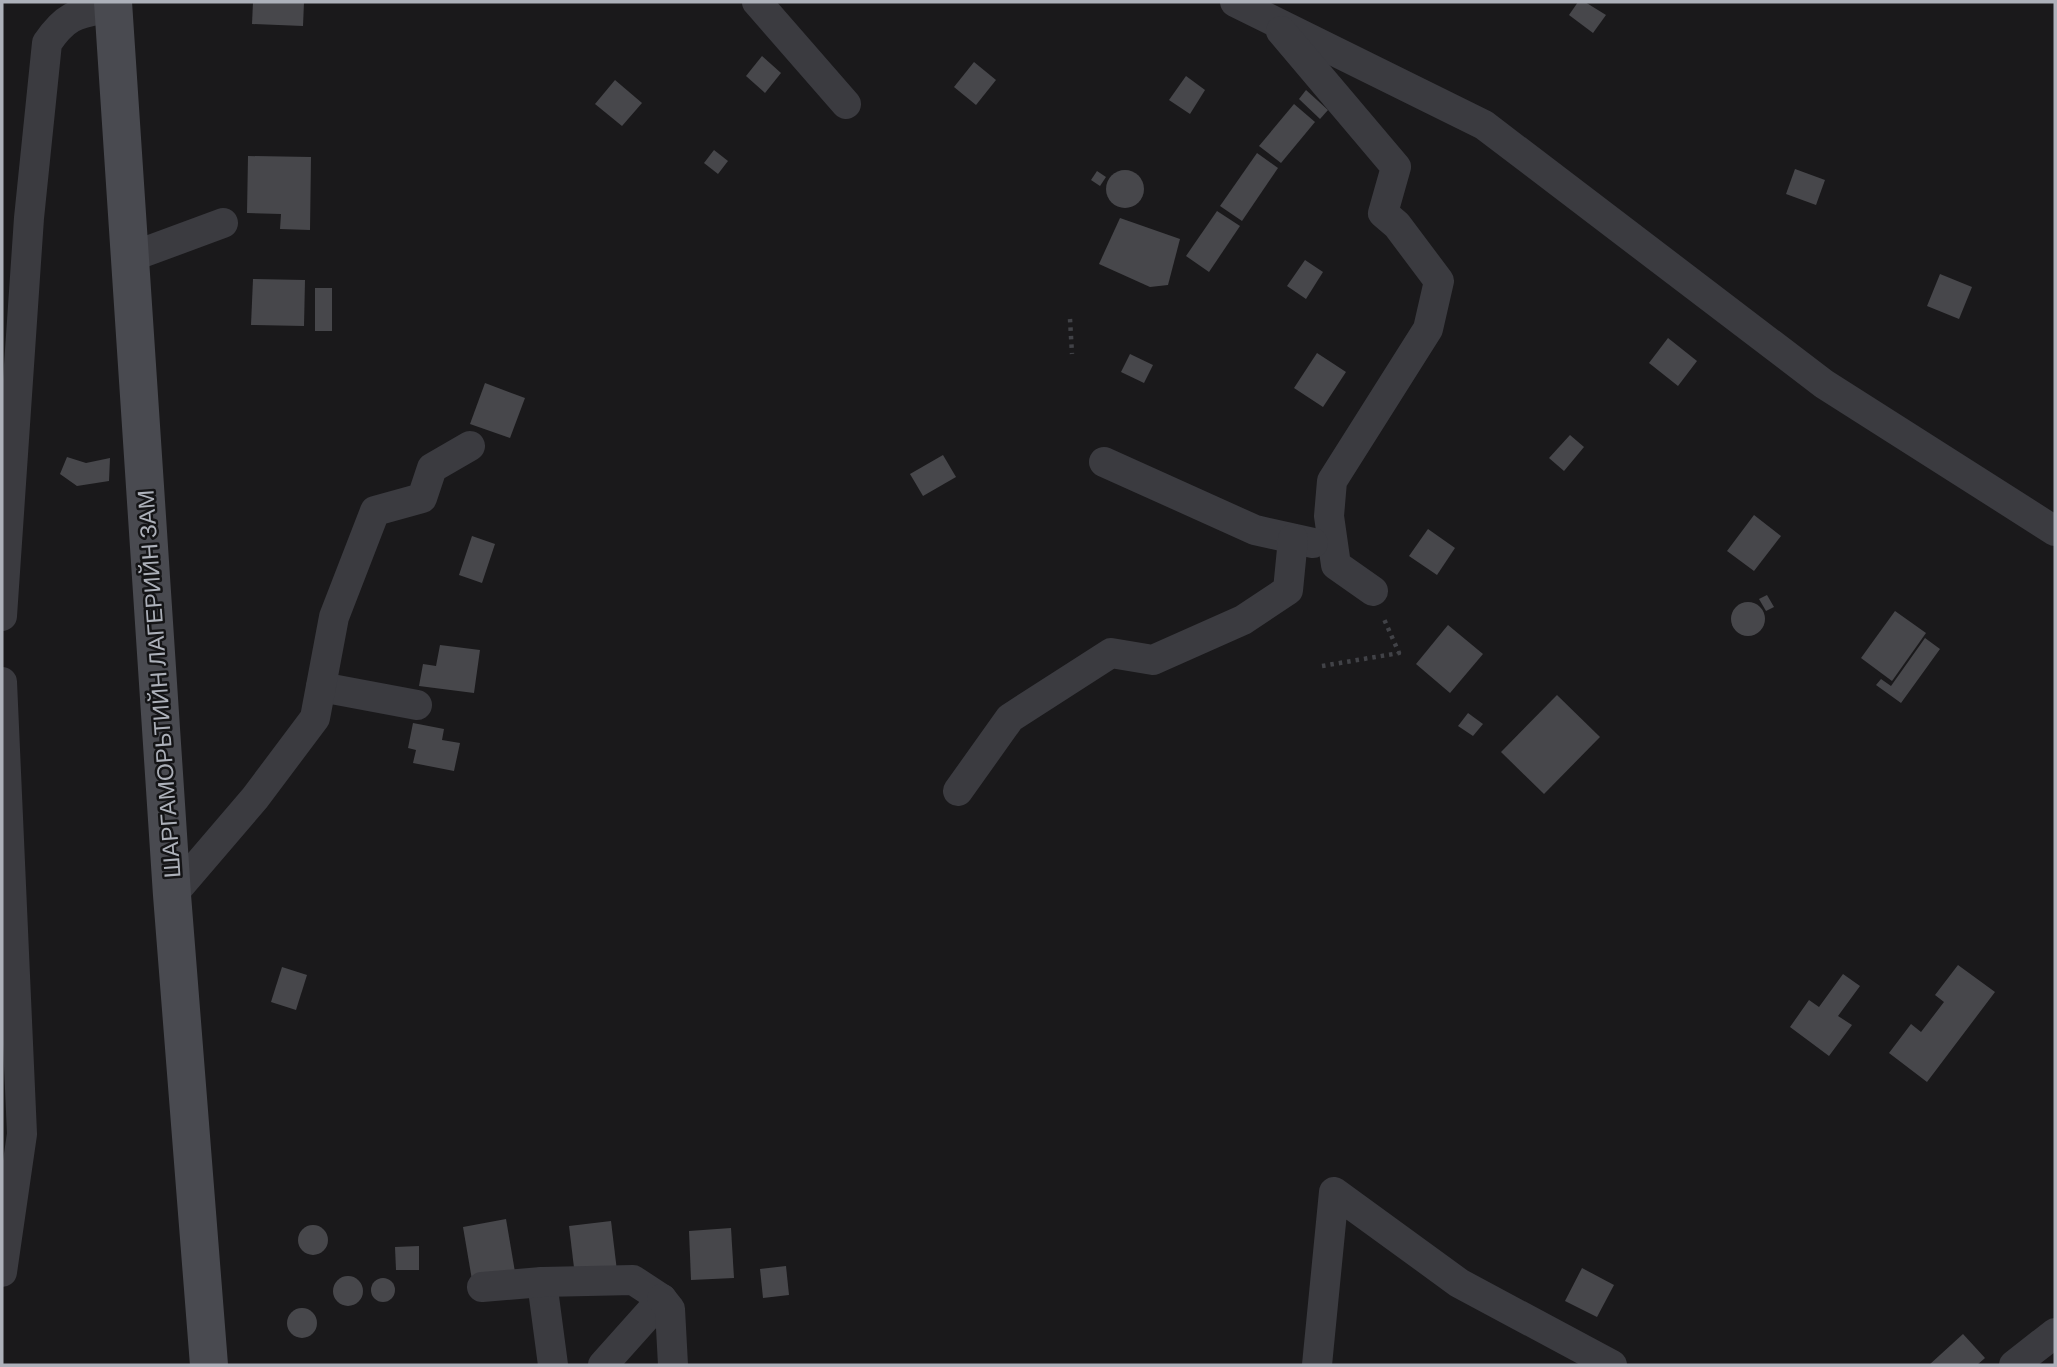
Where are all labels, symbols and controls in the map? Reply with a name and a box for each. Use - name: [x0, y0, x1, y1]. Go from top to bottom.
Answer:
- street label: ШАРГАМОРЬТИЙН ЛАГЕРИЙН ЗАМ: [131, 489, 187, 879]

